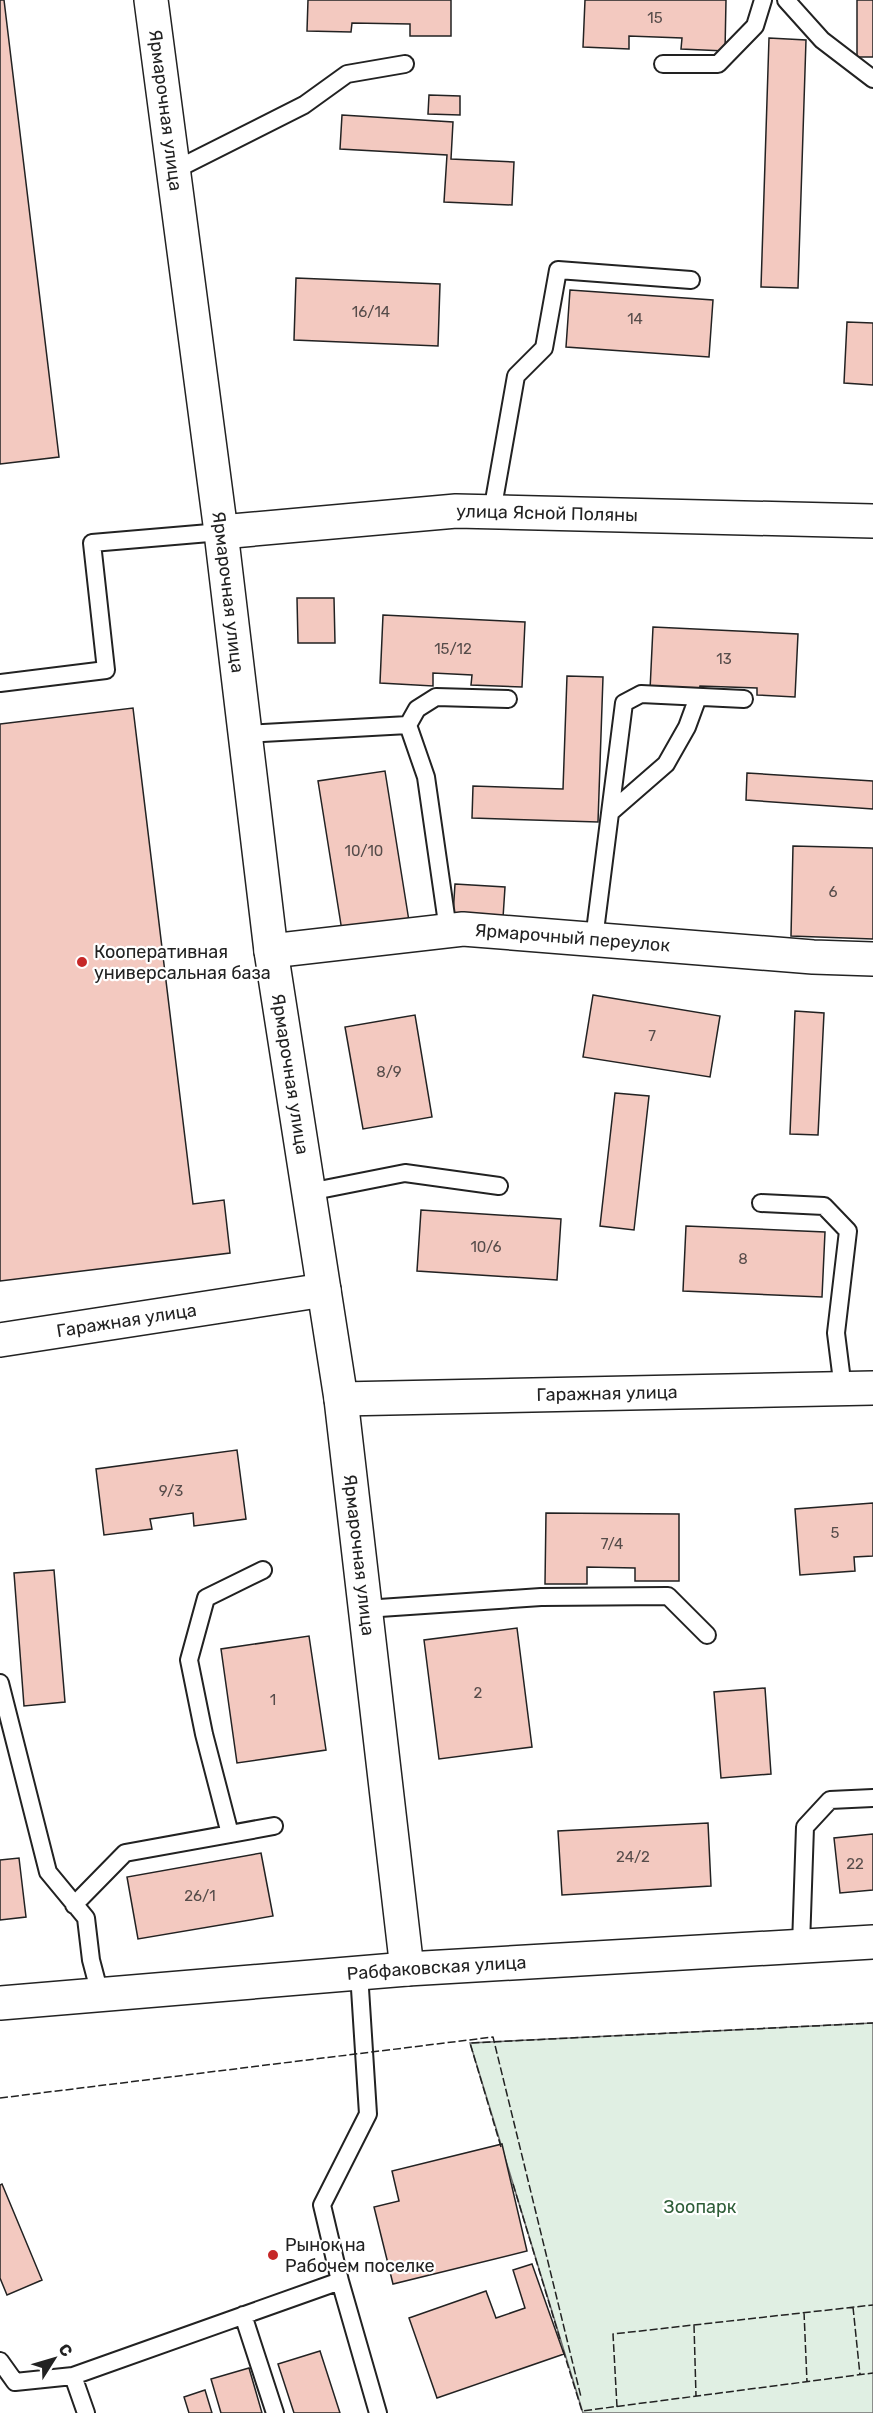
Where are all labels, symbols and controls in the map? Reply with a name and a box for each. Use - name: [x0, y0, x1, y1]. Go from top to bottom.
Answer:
- house number: 15: [647, 9, 663, 27]
- street label: Ярмарочная улица: [144, 28, 187, 192]
- house number: 16/14: [352, 303, 390, 321]
- house number: 14: [627, 310, 643, 328]
- street label: улица Ясной Поляны: [456, 500, 638, 526]
- street label: Ярмарочная улица: [207, 510, 249, 674]
- house number: 15/12: [434, 640, 472, 658]
- house number: 13: [716, 650, 732, 668]
- house number: 10/10: [345, 842, 383, 860]
- house number: 6: [828, 883, 838, 901]
- street label: Ярмарочный переулок: [474, 919, 671, 957]
- place label: Кооперативная универсальная база: [94, 941, 271, 984]
- marker: Кооперативная универсальная база: [75, 955, 89, 969]
- street label: Ярмарочная улица: [267, 992, 314, 1156]
- house number: 7: [648, 1027, 656, 1045]
- house number: 8/9: [376, 1063, 402, 1081]
- house number: 10/6: [470, 1238, 502, 1256]
- house number: 8: [738, 1250, 748, 1268]
- street label: Гаражная улица: [55, 1299, 198, 1342]
- street label: Гаражная улица: [536, 1381, 678, 1406]
- street label: Ярмарочная улица: [339, 1473, 379, 1637]
- house number: 9/3: [159, 1482, 183, 1500]
- house number: 5: [831, 1524, 840, 1542]
- house number: 7/4: [601, 1535, 623, 1553]
- house number: 2: [474, 1684, 483, 1702]
- house number: 1: [270, 1691, 276, 1709]
- house number: 24/2: [616, 1848, 650, 1866]
- house number: 22: [846, 1855, 864, 1873]
- house number: 26/1: [184, 1887, 216, 1905]
- street label: Рабфаковская улица: [346, 1951, 527, 1985]
- park label: Зоопарк: [664, 2196, 737, 2218]
- place label: Рынок на Рабочем поселке: [285, 2234, 435, 2277]
- marker: Рынок на Рабочем поселке: [266, 2248, 280, 2262]
- north arrow: [24, 2329, 84, 2389]
- text: С: [55, 2340, 77, 2360]

